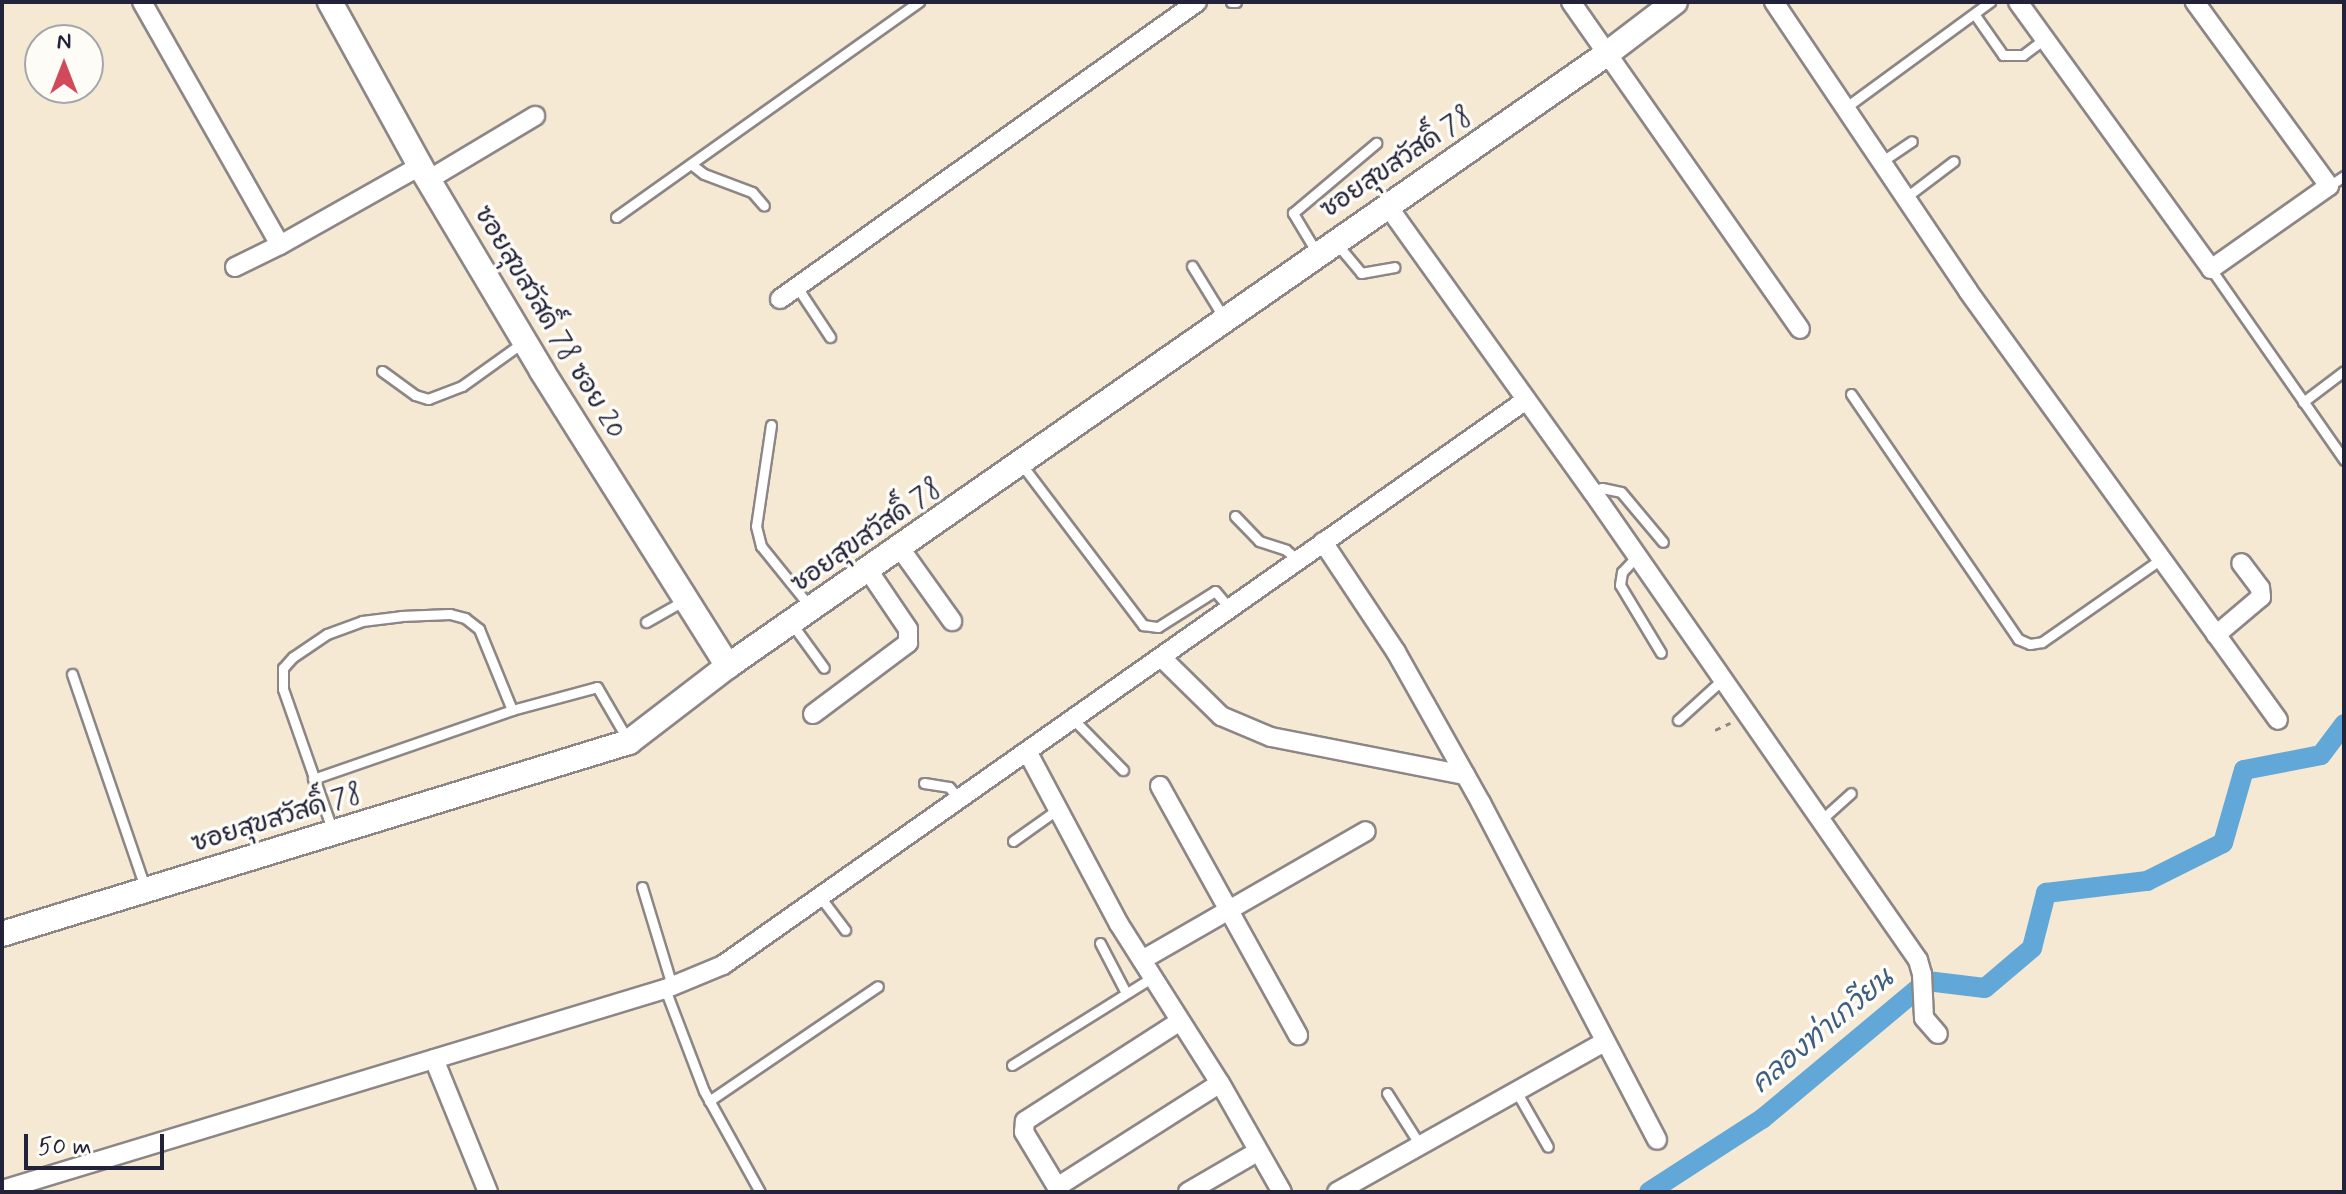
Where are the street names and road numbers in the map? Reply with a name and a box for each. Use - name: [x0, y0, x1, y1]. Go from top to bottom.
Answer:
- street label: ซอยสุขสวัสดิ์ 78: [1315, 102, 1479, 226]
- street label: ซอยสุขสวัสดิ์ 78 ซอย 20: [466, 201, 630, 445]
- street label: ซอยสุขสวัสดิ์ 78: [786, 474, 948, 600]
- street label: ซอยสุขสวัสดิ์ 78: [188, 779, 366, 861]

